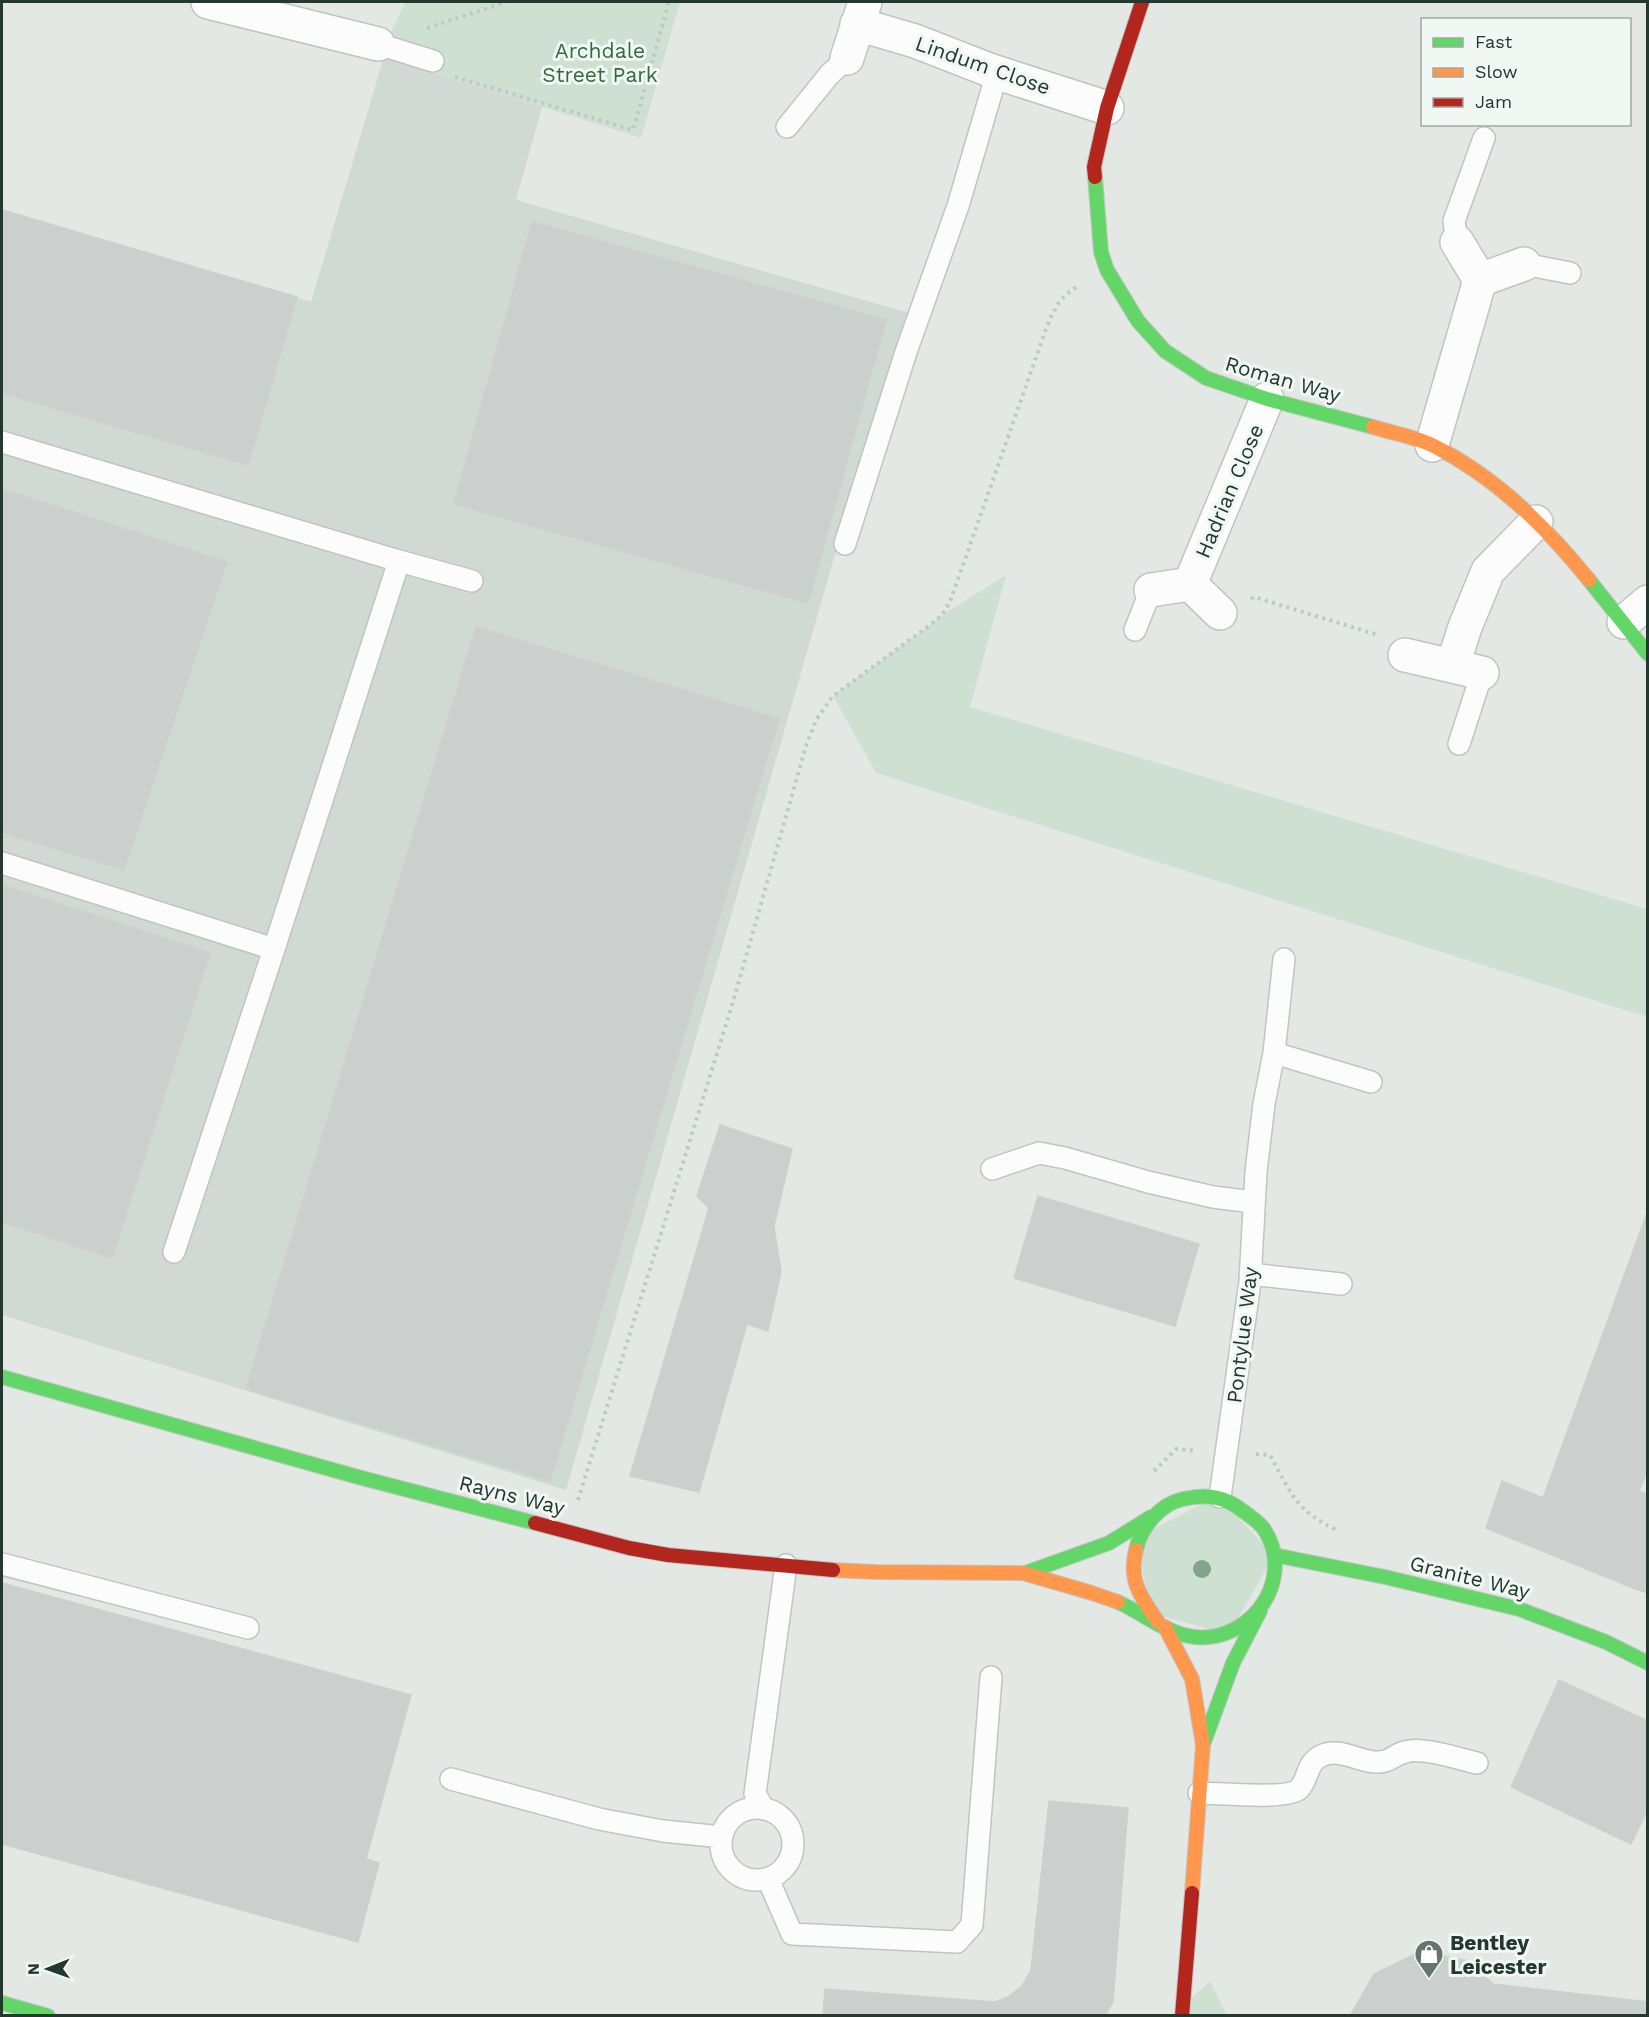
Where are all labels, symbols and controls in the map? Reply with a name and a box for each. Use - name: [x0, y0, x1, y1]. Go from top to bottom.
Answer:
- legend: [1421, 18, 1631, 126]
- street label: Lindum Close: [912, 30, 1054, 100]
- text: Fast: [1475, 31, 1513, 52]
- park label: Archdale Street Park: [542, 38, 658, 87]
- text: Slow: [1475, 61, 1518, 82]
- text: Jam: [1475, 91, 1512, 112]
- street label: Roman Way: [1222, 351, 1344, 407]
- street label: Hadrian Close: [1190, 420, 1268, 562]
- street label: Pontylue Way: [1221, 1265, 1263, 1405]
- street label: Rayns Way: [456, 1470, 568, 1520]
- street label: Granite Way: [1407, 1550, 1533, 1604]
- place label: Bentley Leicester: [1450, 1930, 1546, 1979]
- shop icon: Bentley Leicester: [1413, 1938, 1445, 1980]
- north arrow: [18, 1939, 78, 1999]
- text: N: [24, 1963, 43, 1975]

